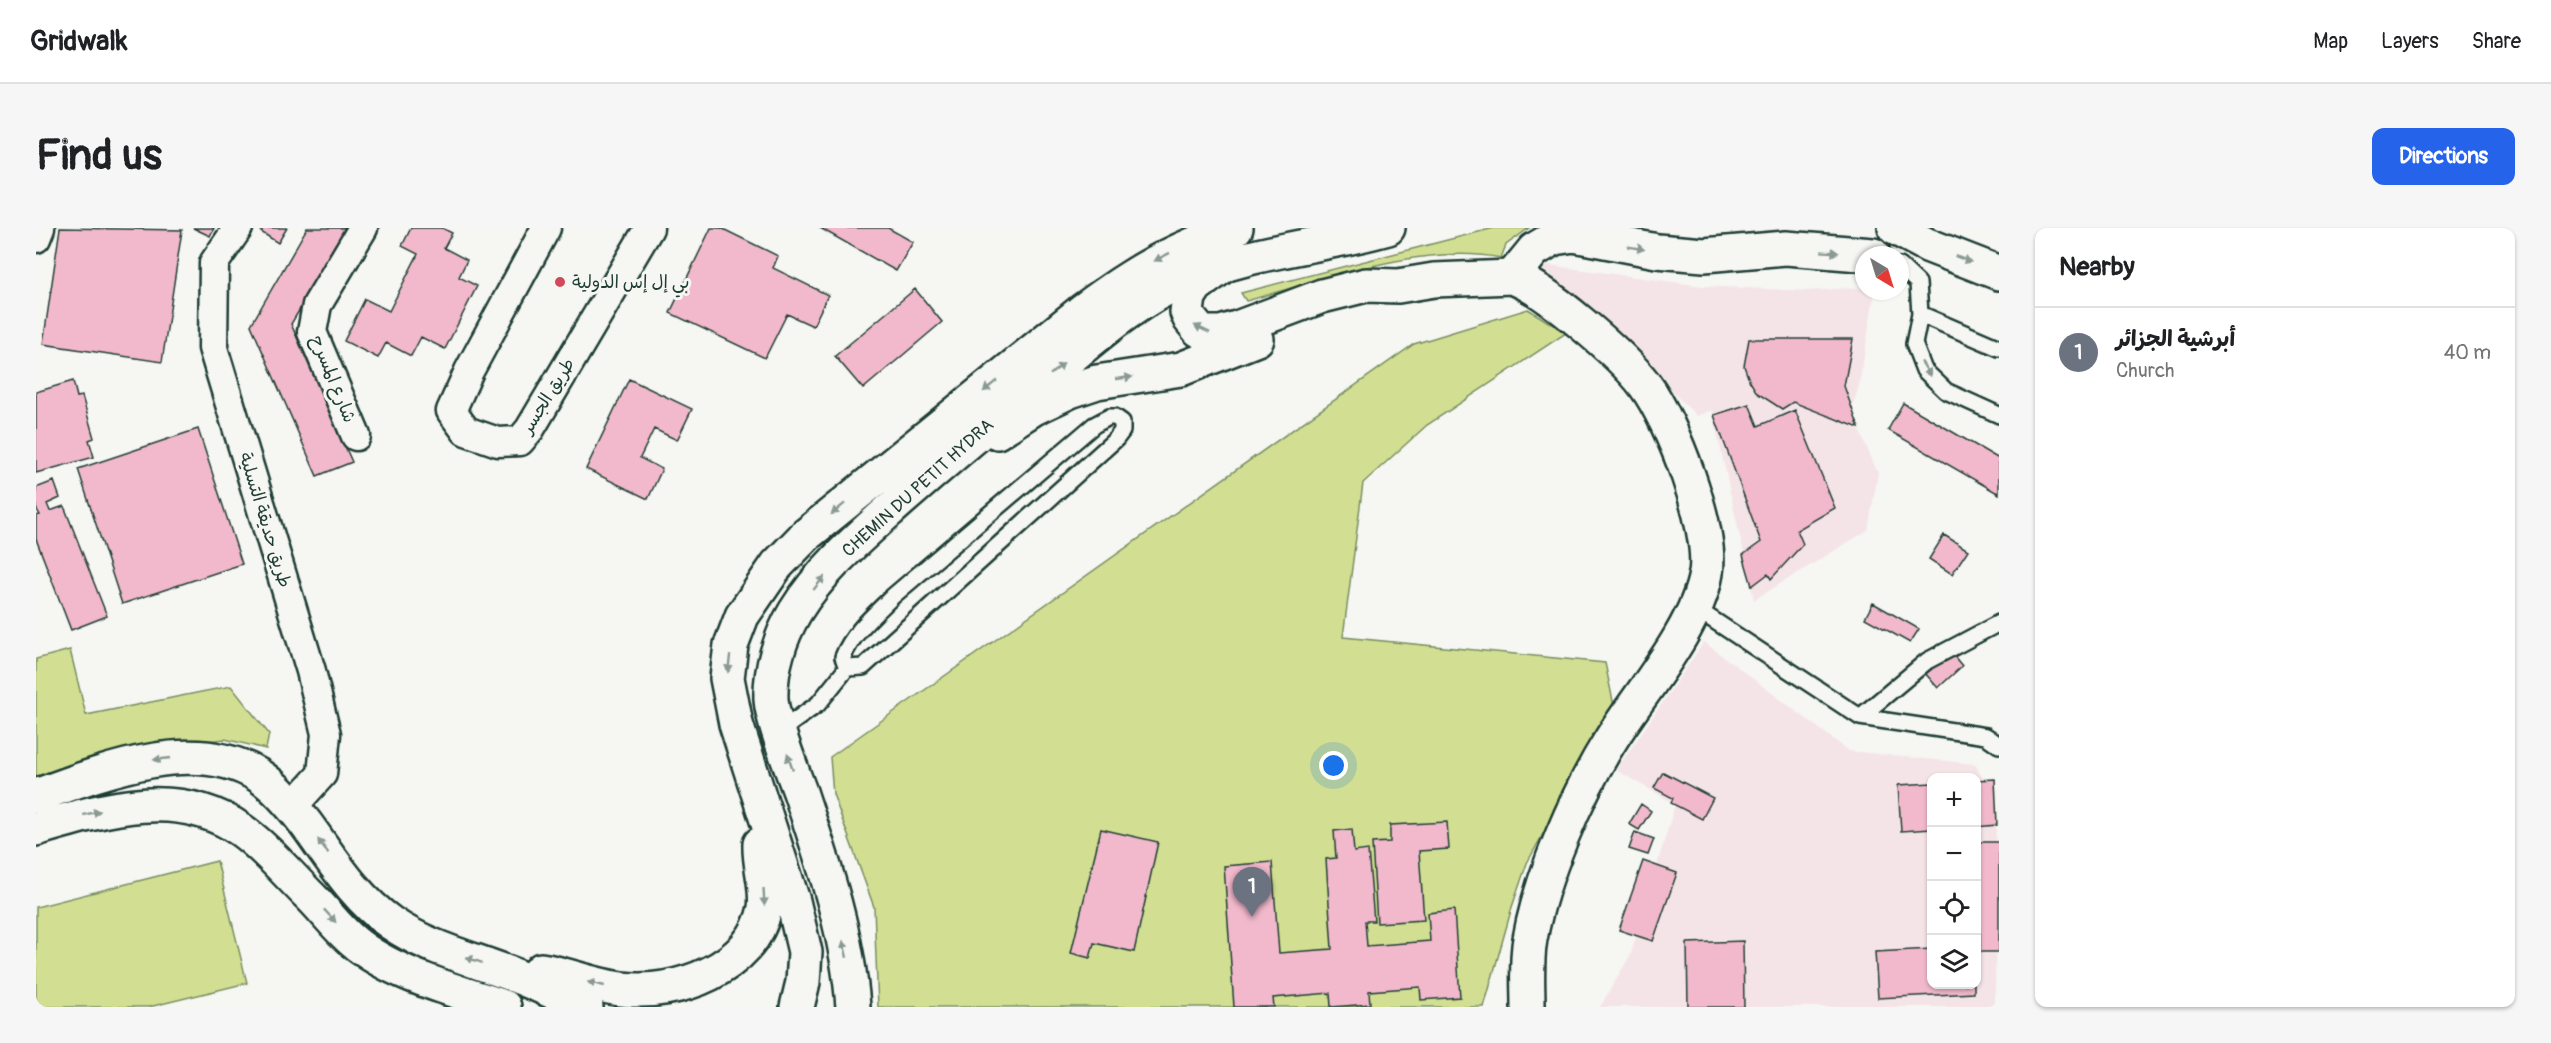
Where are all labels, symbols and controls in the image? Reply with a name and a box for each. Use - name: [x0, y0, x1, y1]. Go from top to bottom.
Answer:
- text: Gridwalk: [30, 24, 128, 59]
- text: Map: [2313, 28, 2348, 55]
- text: Layers: [2381, 28, 2439, 55]
- text: Share: [2472, 28, 2521, 55]
- button: Directions: [2372, 128, 2515, 185]
- text: Find us: [36, 130, 162, 182]
- one-way arrow: [1626, 244, 1645, 253]
- north arrow: [1855, 246, 1909, 300]
- one-way arrow: [1820, 247, 1839, 257]
- text: Nearby: [2059, 251, 2135, 283]
- one-way arrow: [1154, 252, 1171, 262]
- one-way arrow: [1954, 255, 1972, 264]
- place label: بي إل إس الدولية: [572, 271, 690, 298]
- marker: بي إل إس الدولية: [553, 275, 567, 289]
- one-way arrow: [1193, 324, 1211, 334]
- text: أبرشية الجزائر: [2116, 325, 2235, 353]
- street label: شارع المسرح: [305, 332, 361, 426]
- text: 1: [2075, 340, 2082, 365]
- text: 40 m: [2444, 340, 2491, 365]
- street label: طريق الجسر: [515, 354, 580, 440]
- text: Church: [2116, 358, 2174, 383]
- one-way arrow: [1920, 360, 1931, 377]
- one-way arrow: [1049, 362, 1065, 375]
- one-way arrow: [1115, 373, 1134, 382]
- one-way arrow: [983, 379, 998, 392]
- street label: CHEMIN DU PETIT HYDRA: [837, 413, 999, 562]
- street label: طريق حديقة التسلية: [234, 450, 296, 590]
- one-way arrow: [830, 502, 846, 515]
- one-way arrow: [812, 575, 825, 591]
- one-way arrow: [724, 654, 734, 673]
- your location: [1319, 751, 1348, 780]
- one-way arrow: [784, 753, 794, 771]
- one-way arrow: [153, 754, 172, 763]
- map controls: [1927, 773, 1981, 989]
- button: +: [1927, 773, 1981, 827]
- one-way arrow: [83, 808, 102, 818]
- button: −: [1927, 827, 1981, 881]
- one-way arrow: [316, 838, 329, 854]
- pin: 1: [1232, 868, 1272, 917]
- button: locate: [1927, 881, 1981, 935]
- one-way arrow: [760, 888, 769, 907]
- one-way arrow: [323, 909, 337, 924]
- button: layers: [1927, 935, 1981, 989]
- one-way arrow: [840, 940, 850, 958]
- one-way arrow: [465, 955, 483, 965]
- one-way arrow: [587, 978, 606, 988]

